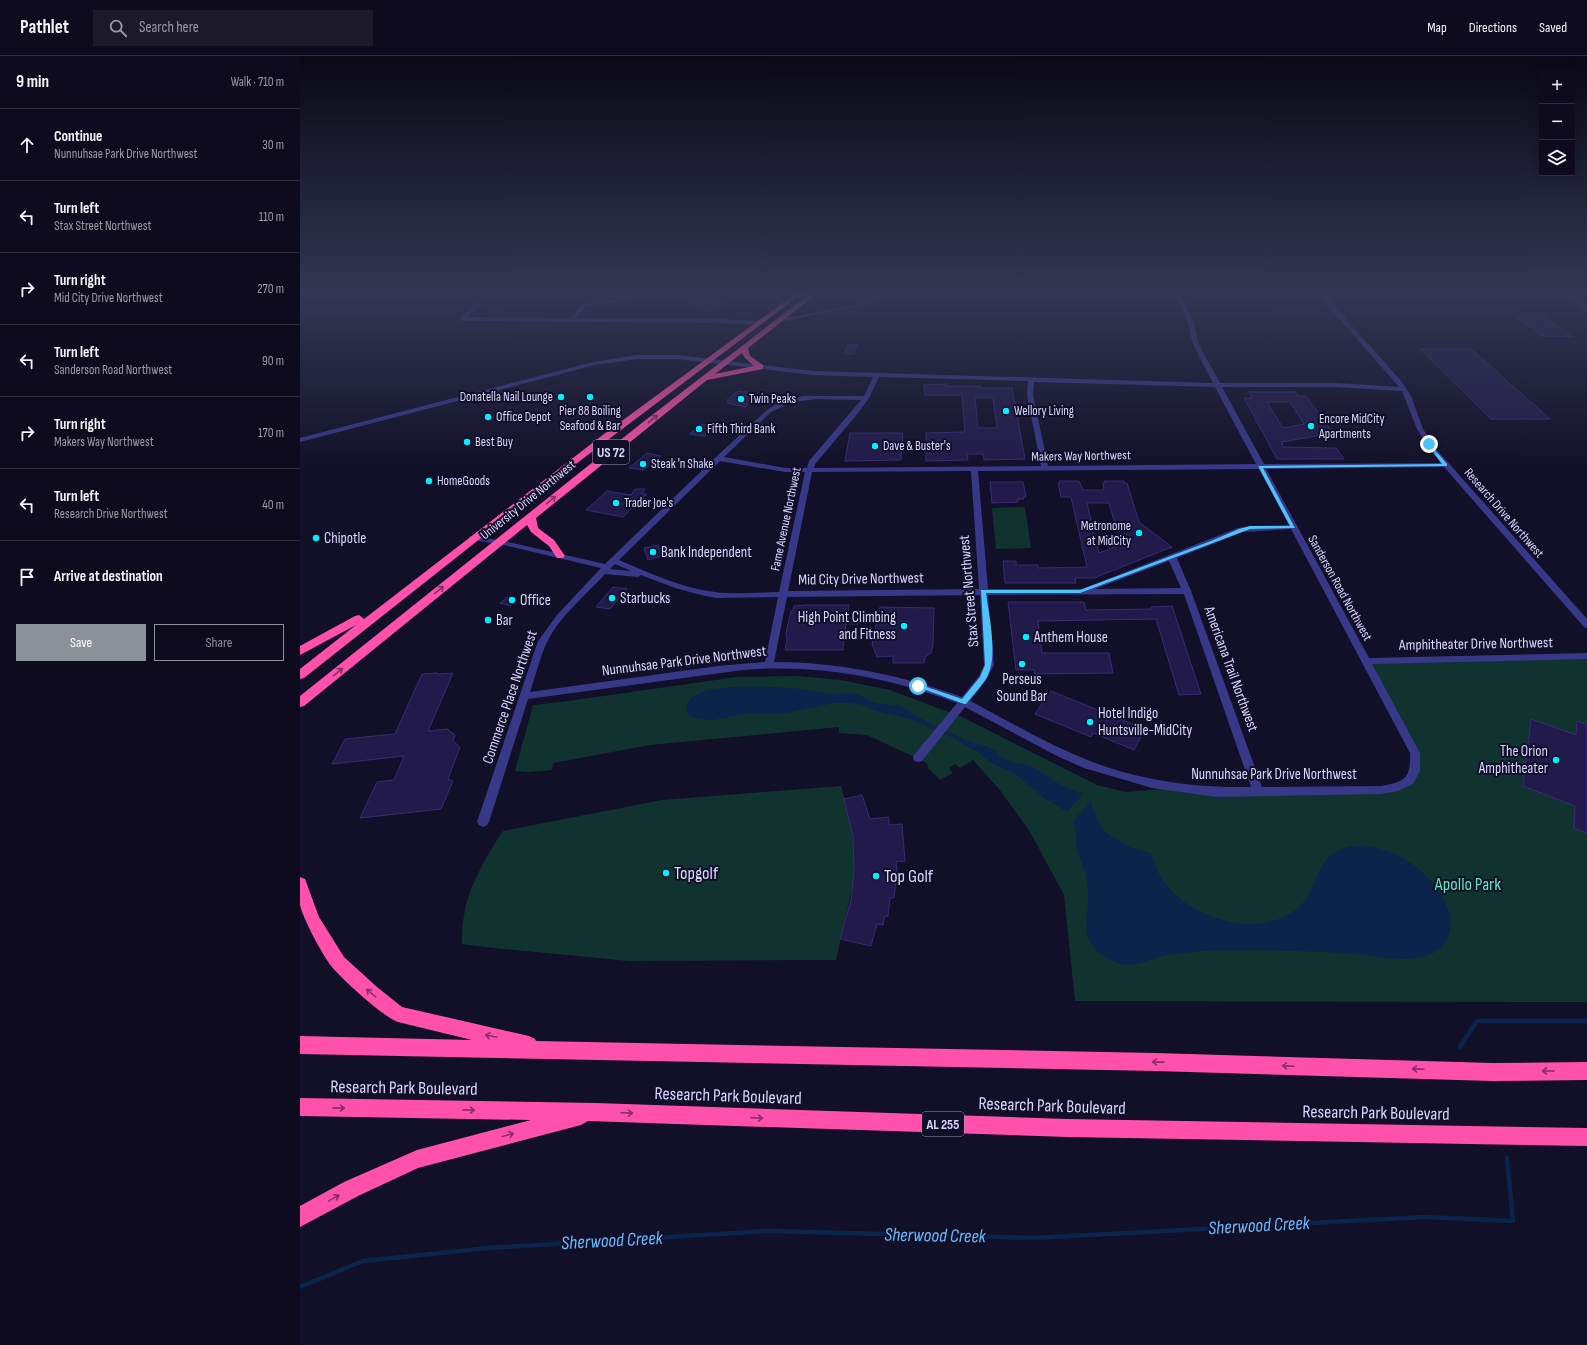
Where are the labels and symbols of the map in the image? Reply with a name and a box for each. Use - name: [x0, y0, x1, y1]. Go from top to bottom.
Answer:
- place label: Donatella Nail Lounge: [460, 389, 553, 405]
- place label: Twin Peaks: [749, 391, 797, 407]
- marker: Donatella Nail Lounge: [556, 392, 566, 402]
- marker: Pier 88 Boiling Seafood & Bar: [585, 392, 595, 402]
- marker: Twin Peaks: [736, 394, 746, 404]
- place label: Pier 88 Boiling Seafood & Bar: [559, 403, 621, 434]
- place label: Wellory Living: [1014, 403, 1074, 419]
- marker: Wellory Living: [1001, 406, 1011, 416]
- place label: Office Depot: [496, 409, 551, 425]
- place label: Encore MidCity Apartments: [1318, 411, 1385, 442]
- marker: Office Depot: [483, 412, 493, 422]
- one-way arrow: [647, 414, 658, 423]
- place label: Fifth Third Bank: [707, 421, 775, 437]
- marker: Encore MidCity Apartments: [1306, 421, 1316, 431]
- marker: Fifth Third Bank: [694, 424, 704, 434]
- place label: Best Buy: [475, 434, 513, 450]
- route end: [1420, 435, 1438, 453]
- marker: Best Buy: [462, 437, 472, 447]
- place label: Dave & Buster's: [883, 438, 951, 454]
- road number: US 72: [593, 440, 629, 464]
- marker: Dave & Buster's: [870, 441, 880, 451]
- street label: Makers Way Northwest: [1031, 447, 1131, 465]
- place label: Steak 'n Shake: [651, 456, 713, 472]
- street label: University Drive Northwest: [477, 457, 579, 543]
- marker: Steak 'n Shake: [638, 459, 648, 469]
- street label: Research Drive Northwest: [1461, 465, 1547, 561]
- street label: Fame Avenue Northwest: [767, 466, 805, 572]
- place label: HomeGoods: [437, 473, 490, 489]
- marker: HomeGoods: [424, 476, 434, 486]
- one-way arrow: [546, 495, 556, 504]
- place label: Trader Joe's: [624, 495, 674, 511]
- marker: Trader Joe's: [611, 498, 621, 508]
- place label: Metronome at MidCity: [1081, 518, 1131, 549]
- marker: Metronome at MidCity: [1134, 528, 1144, 538]
- place label: Chipotle: [324, 529, 366, 548]
- street label: Sanderson Road Northwest: [1304, 532, 1376, 644]
- marker: Chipotle: [311, 533, 321, 543]
- street label: Stax Street Northwest: [955, 534, 983, 648]
- place label: Bank Independent: [661, 543, 752, 562]
- marker: Bank Independent: [648, 547, 658, 557]
- street label: Mid City Drive Northwest: [798, 568, 924, 590]
- one-way arrow: [434, 585, 444, 594]
- place label: Starbucks: [620, 589, 670, 608]
- place label: Office: [520, 591, 551, 610]
- marker: Starbucks: [607, 593, 617, 603]
- marker: Office: [507, 595, 517, 605]
- street label: Americana Trail Northwest: [1199, 603, 1263, 735]
- place label: High Point Climbing and Fitness: [798, 608, 896, 644]
- place label: Bar: [496, 611, 513, 630]
- marker: Bar: [483, 615, 493, 625]
- marker: High Point Climbing and Fitness: [899, 621, 909, 631]
- street label: Commerce Place Northwest: [478, 627, 542, 766]
- place label: Anthem House: [1033, 628, 1108, 647]
- marker: Anthem House: [1021, 632, 1031, 642]
- street label: Amphitheater Drive Northwest: [1398, 633, 1554, 655]
- street label: Nunnuhsae Park Drive Northwest: [601, 641, 768, 681]
- marker: Perseus Sound Bar: [1017, 659, 1027, 669]
- one-way arrow: [333, 668, 344, 677]
- place label: Perseus Sound Bar: [997, 670, 1048, 706]
- route start: [909, 677, 927, 695]
- place label: Hotel Indigo Huntsville-MidCity: [1098, 704, 1193, 740]
- marker: Hotel Indigo Huntsville-MidCity: [1085, 717, 1095, 727]
- place label: The Orion Amphitheater: [1478, 742, 1549, 778]
- marker: The Orion Amphitheater: [1551, 755, 1561, 765]
- street label: Nunnuhsae Park Drive Northwest: [1191, 765, 1357, 784]
- place label: Topgolf: [674, 863, 719, 884]
- place label: Top Golf: [884, 866, 934, 887]
- marker: Topgolf: [661, 868, 671, 878]
- marker: Top Golf: [871, 871, 881, 881]
- park label: Apollo Park: [1434, 874, 1501, 895]
- one-way arrow: [366, 988, 376, 997]
- one-way arrow: [484, 1032, 497, 1040]
- one-way arrow: [1152, 1058, 1165, 1066]
- one-way arrow: [1282, 1062, 1295, 1070]
- one-way arrow: [1412, 1066, 1425, 1073]
- one-way arrow: [1542, 1067, 1555, 1075]
- street label: Research Park Boulevard: [330, 1076, 478, 1100]
- street label: Research Park Boulevard: [654, 1083, 802, 1109]
- street label: Research Park Boulevard: [978, 1093, 1126, 1119]
- street label: Research Park Boulevard: [1302, 1101, 1450, 1125]
- one-way arrow: [332, 1104, 345, 1112]
- one-way arrow: [462, 1106, 475, 1114]
- one-way arrow: [620, 1109, 633, 1117]
- road number: AL 255: [922, 1112, 964, 1136]
- one-way arrow: [750, 1114, 763, 1121]
- one-way arrow: [501, 1131, 514, 1139]
- one-way arrow: [328, 1194, 340, 1202]
- water label: Sherwood Creek: [1208, 1212, 1311, 1240]
- water label: Sherwood Creek: [884, 1224, 987, 1248]
- water label: Sherwood Creek: [561, 1227, 664, 1255]

